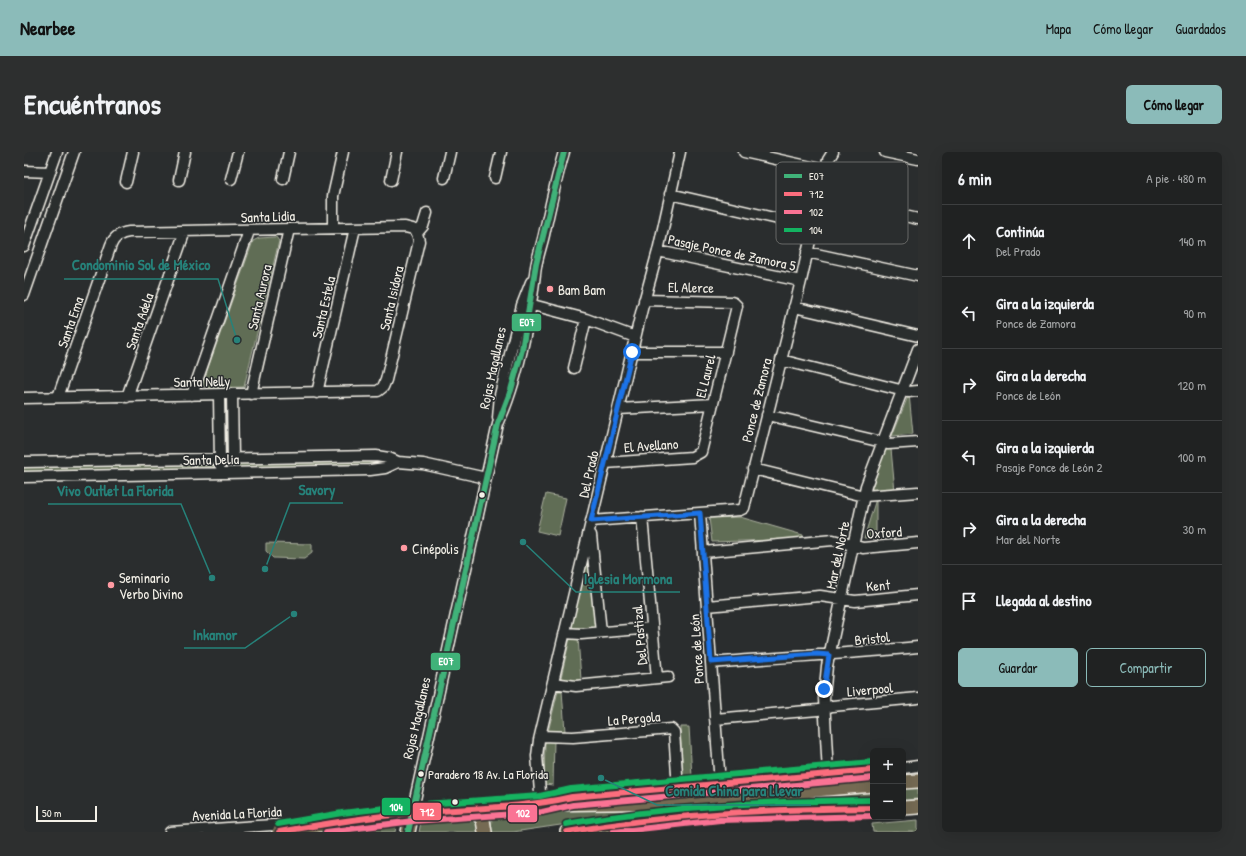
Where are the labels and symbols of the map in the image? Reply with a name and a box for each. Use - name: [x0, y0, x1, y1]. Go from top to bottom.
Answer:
- legend: [776, 162, 908, 244]
- text: E07: [809, 169, 824, 183]
- text: 712: [809, 187, 824, 201]
- text: 102: [809, 205, 823, 219]
- street label: Santa Lidia: [241, 206, 296, 226]
- text: 104: [809, 223, 822, 237]
- street label: Pasaje Ponce de Zamora 5: [666, 229, 798, 276]
- callout: Condominio Sol de México: [64, 252, 218, 279]
- text: Condominio Sol de México: [72, 254, 210, 275]
- street label: Santa Aurora: [242, 262, 276, 331]
- street label: Santa Isidora: [374, 263, 408, 332]
- street label: Santa Estela: [307, 274, 339, 340]
- street label: El Alerce: [668, 277, 714, 297]
- place label: Bam Bam: [558, 280, 605, 299]
- marker: Bam Bam: [545, 284, 555, 294]
- street label: Santa Adela: [120, 290, 158, 352]
- street label: Santa Ema: [52, 293, 88, 350]
- line badge: E07: [511, 313, 542, 332]
- text: E07: [519, 315, 535, 329]
- street label: Rojas Magallanes: [474, 325, 511, 411]
- route start: [623, 343, 641, 361]
- street label: El Laurel: [690, 352, 720, 400]
- street label: Ponce de Zamora: [736, 356, 776, 444]
- street label: Santa Nelly: [173, 371, 231, 392]
- street label: El Avellano: [623, 434, 679, 456]
- street label: Del Prado: [573, 448, 603, 499]
- street label: Santa Delia: [183, 449, 240, 469]
- callout: Savory: [290, 476, 343, 503]
- callout: Vivo Outlet La Florida: [48, 477, 181, 504]
- text: Savory: [299, 479, 336, 501]
- text: Vivo Outlet La Florida: [57, 480, 174, 501]
- unlabelled marker: [477, 490, 487, 500]
- street label: Mar del Norte: [821, 519, 854, 591]
- street label: Oxford: [866, 521, 903, 543]
- place label: Cinépolis: [412, 539, 459, 559]
- marker: Cinépolis: [399, 543, 409, 553]
- callout: Iglesia Mormona: [576, 565, 680, 592]
- place label: Seminario Verbo Divino: [119, 568, 183, 603]
- text: Iglesia Mormona: [584, 568, 672, 590]
- street label: Kent: [865, 574, 891, 596]
- marker: Seminario Verbo Divino: [106, 580, 116, 590]
- street label: Del Pastizal: [627, 604, 651, 666]
- street label: Ponce de León: [684, 613, 708, 685]
- callout: Inkamor: [184, 621, 245, 648]
- text: Inkamor: [193, 624, 237, 645]
- street label: Bristol: [854, 627, 891, 649]
- line badge: E07: [430, 652, 461, 671]
- text: E07: [438, 654, 454, 668]
- street label: Rojas Magallanes: [397, 675, 436, 761]
- street label: Liverpool: [846, 678, 894, 701]
- route end: [815, 680, 833, 698]
- street label: La Pergola: [607, 706, 662, 731]
- place label: Paradero 18 Av. La Florida: [428, 765, 548, 783]
- marker: Paradero 18 Av. La Florida: [416, 769, 426, 779]
- callout: Comida China para Llevar: [657, 778, 811, 805]
- text: Comida China para Llevar: [665, 780, 803, 802]
- line badge: 104: [381, 797, 411, 816]
- unlabelled marker: [450, 797, 460, 807]
- text: 104: [389, 800, 403, 814]
- street label: Avenida La Florida: [192, 801, 283, 825]
- line badge: 712: [412, 802, 442, 821]
- scale bar: [36, 804, 97, 823]
- line badge: 102: [507, 804, 538, 823]
- text: 712: [419, 805, 435, 819]
- text: 102: [516, 806, 531, 820]

